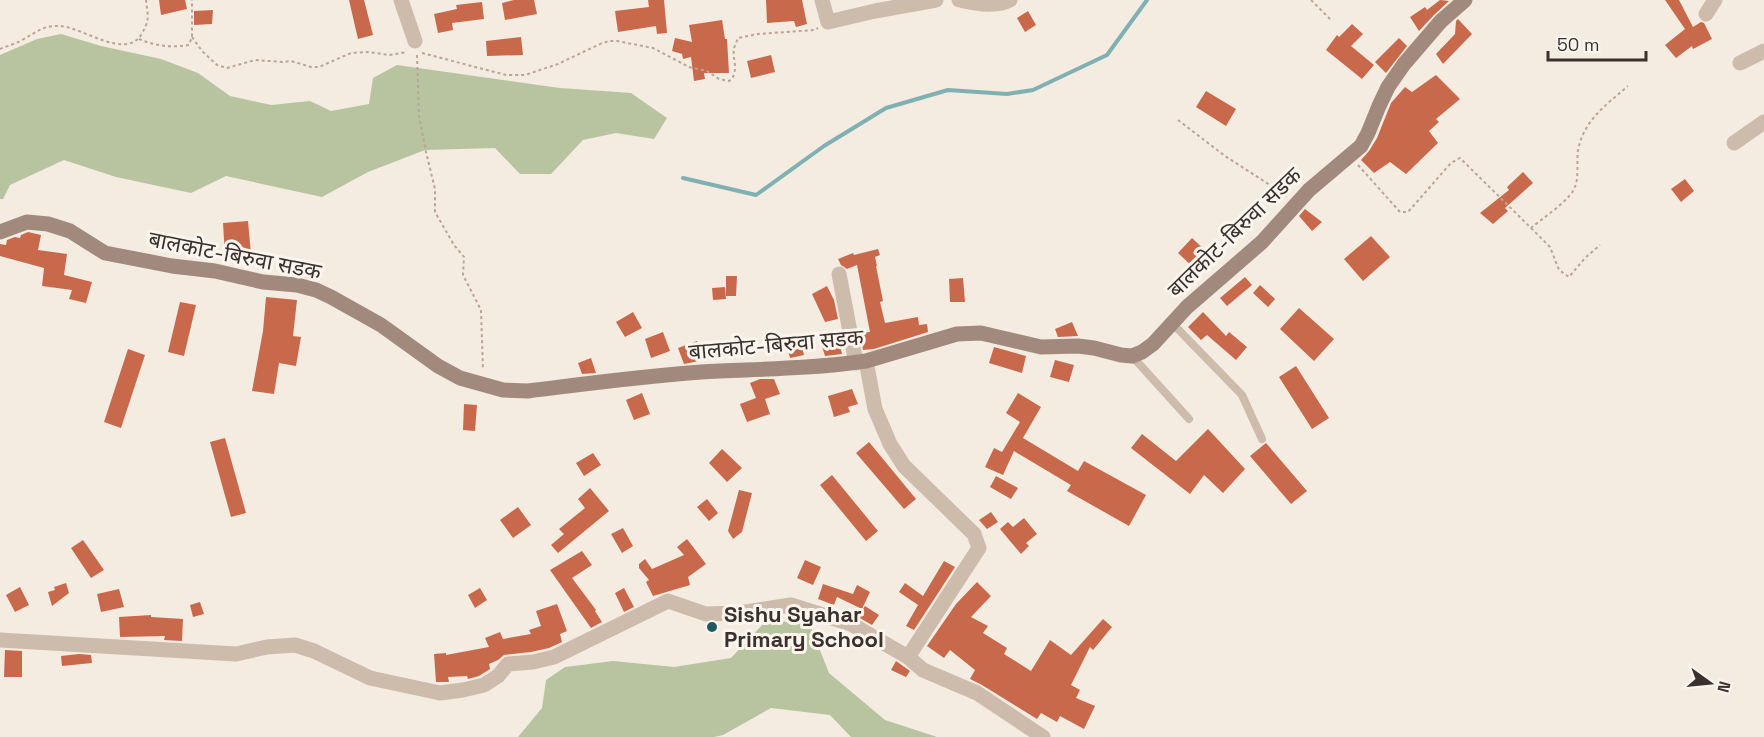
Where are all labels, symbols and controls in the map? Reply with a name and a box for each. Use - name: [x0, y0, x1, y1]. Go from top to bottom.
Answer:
- scale bar: [1548, 24, 1646, 62]
- text: 50 m: [1557, 33, 1599, 56]
- street label: बालकोट-बिरुवा सडक: [1161, 160, 1308, 303]
- street label: बालकोट-बिरुवा सडक: [146, 225, 325, 286]
- street label: बालकोट-बिरुवा सडक: [687, 322, 866, 366]
- place label: Sishu Syahar Primary School: [724, 600, 884, 653]
- marker: Sishu Syahar Primary School: [705, 620, 719, 634]
- north arrow: [1680, 653, 1740, 713]
- text: N: [1712, 679, 1736, 695]

